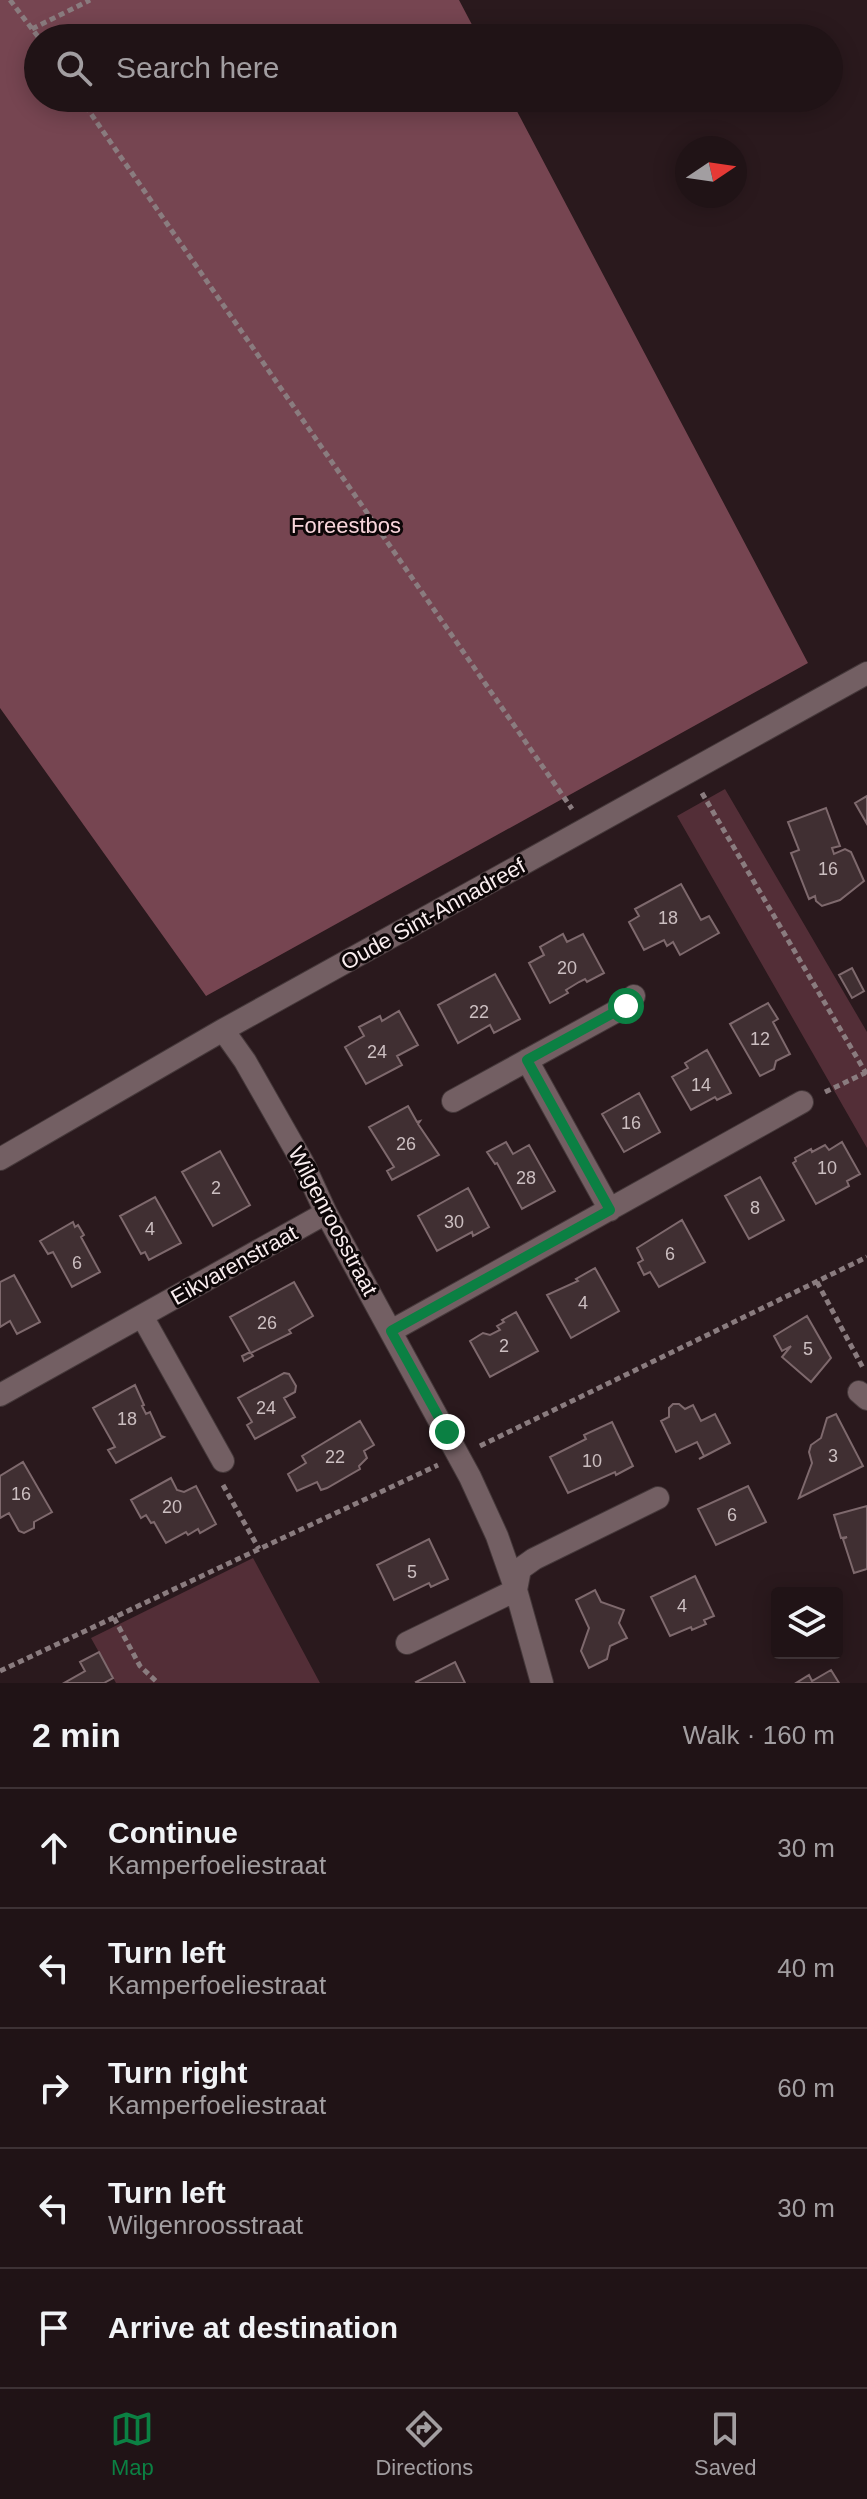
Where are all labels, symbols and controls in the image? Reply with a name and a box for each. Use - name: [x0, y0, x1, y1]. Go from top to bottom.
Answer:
- search box: [24, 24, 843, 112]
- icon: search: [52, 46, 96, 90]
- text: Search here: [116, 51, 279, 84]
- north arrow: [675, 136, 747, 208]
- park label: Foreestbos: [291, 513, 401, 538]
- street label: Oude Sint-Annadreef: [337, 853, 530, 975]
- house number: 16: [818, 859, 838, 879]
- house number: 18: [658, 908, 678, 928]
- house number: 20: [557, 958, 577, 978]
- route start: [608, 988, 644, 1024]
- house number: 22: [469, 1002, 489, 1022]
- house number: 12: [750, 1029, 770, 1049]
- house number: 24: [367, 1042, 387, 1062]
- house number: 14: [691, 1075, 711, 1095]
- house number: 16: [621, 1113, 641, 1133]
- house number: 26: [396, 1134, 416, 1154]
- street label: Wilgenroosstraat: [283, 1142, 383, 1300]
- house number: 10: [817, 1158, 837, 1178]
- house number: 28: [516, 1168, 536, 1188]
- house number: 2: [211, 1178, 221, 1198]
- house number: 8: [750, 1198, 760, 1218]
- house number: 30: [444, 1212, 464, 1232]
- house number: 4: [145, 1219, 155, 1239]
- street label: Eikvarenstraat: [166, 1220, 302, 1310]
- house number: 6: [665, 1244, 675, 1264]
- house number: 6: [72, 1253, 82, 1273]
- house number: 4: [578, 1293, 588, 1313]
- house number: 26: [257, 1313, 277, 1333]
- house number: 2: [499, 1336, 509, 1356]
- house number: 5: [803, 1339, 813, 1359]
- house number: 24: [256, 1398, 276, 1418]
- house number: 18: [117, 1409, 137, 1429]
- route end: [429, 1414, 465, 1450]
- house number: 3: [828, 1446, 838, 1466]
- house number: 22: [325, 1447, 345, 1467]
- house number: 10: [582, 1451, 602, 1471]
- house number: 16: [11, 1484, 31, 1504]
- house number: 20: [162, 1497, 182, 1517]
- house number: 6: [727, 1505, 737, 1525]
- house number: 5: [407, 1562, 417, 1582]
- map controls: [771, 1587, 843, 1659]
- button: layers: [771, 1587, 843, 1659]
- house number: 4: [677, 1596, 687, 1616]
- text: 2 min: [32, 1716, 121, 1754]
- text: Walk · 160 m: [683, 1720, 835, 1750]
- text: Continue: [108, 1816, 238, 1849]
- icon: ahead: [32, 1826, 76, 1870]
- text: 30 m: [777, 1833, 835, 1863]
- text: Kamperfoeliestraat: [108, 1850, 326, 1880]
- text: Turn left: [108, 1936, 226, 1969]
- icon: left: [32, 1946, 76, 1990]
- text: 40 m: [777, 1953, 835, 1983]
- text: Kamperfoeliestraat: [108, 1970, 326, 2000]
- text: Turn right: [108, 2056, 247, 2089]
- icon: right: [32, 2066, 76, 2110]
- text: 60 m: [777, 2073, 835, 2103]
- text: Kamperfoeliestraat: [108, 2090, 326, 2120]
- text: Turn left: [108, 2176, 226, 2209]
- icon: left: [32, 2186, 76, 2230]
- text: 30 m: [777, 2193, 835, 2223]
- text: Wilgenroosstraat: [108, 2210, 303, 2240]
- icon: arrive: [32, 2306, 76, 2350]
- text: Arrive at destination: [108, 2311, 398, 2344]
- tab: Map: [110, 2407, 154, 2481]
- tab: Directions: [375, 2407, 473, 2481]
- tab: Saved: [694, 2407, 757, 2481]

